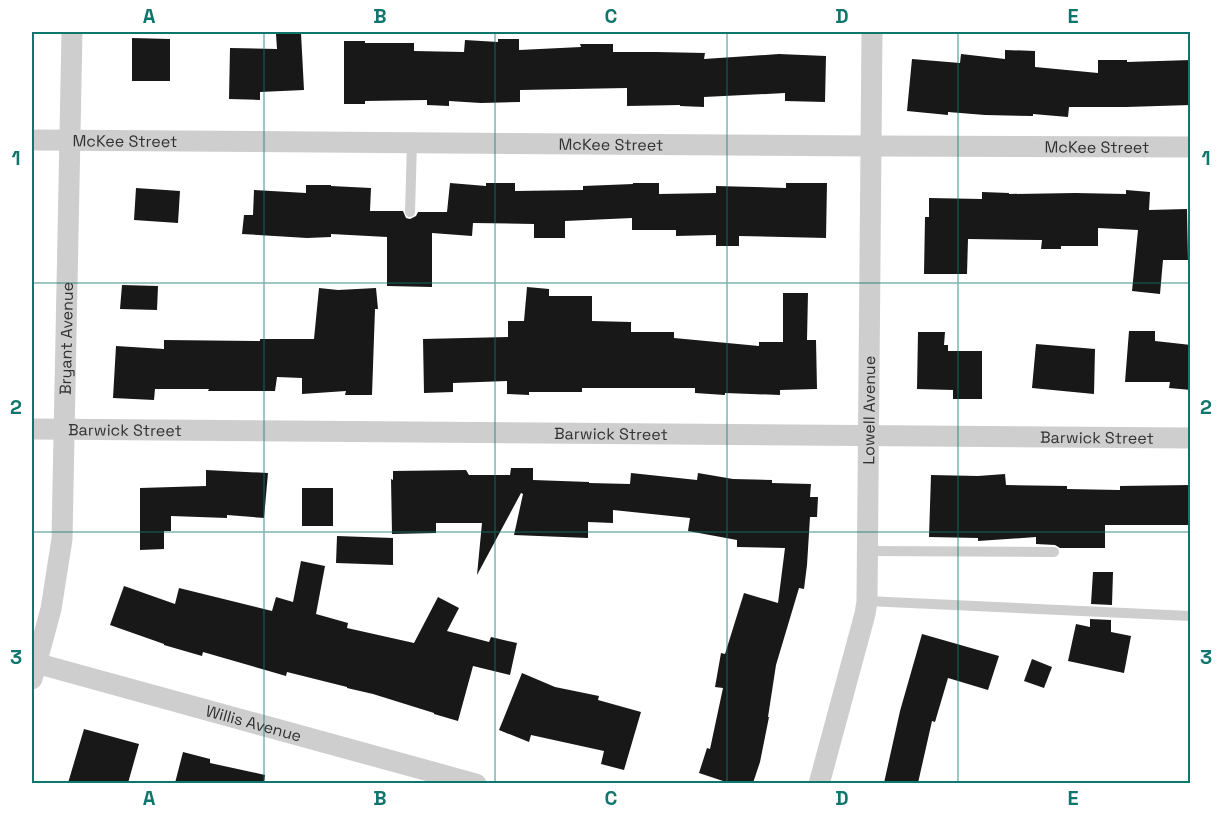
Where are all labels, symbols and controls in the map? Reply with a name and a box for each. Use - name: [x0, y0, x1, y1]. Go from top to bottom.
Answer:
- text: A: [143, 3, 156, 29]
- text: B: [373, 3, 387, 29]
- text: C: [605, 3, 618, 29]
- text: D: [835, 3, 849, 29]
- text: E: [1067, 3, 1079, 29]
- street label: McKee Street: [72, 130, 178, 152]
- street label: McKee Street: [558, 134, 664, 156]
- street label: McKee Street: [1044, 137, 1149, 158]
- text: 1: [11, 145, 21, 171]
- text: 1: [1201, 145, 1211, 171]
- street label: Bryant Avenue: [55, 282, 78, 395]
- street label: Lowell Avenue: [858, 356, 880, 465]
- text: 2: [10, 394, 22, 420]
- text: 2: [1200, 394, 1212, 420]
- street label: Barwick Street: [68, 419, 182, 441]
- street label: Barwick Street: [554, 423, 668, 445]
- street label: Barwick Street: [1040, 427, 1154, 449]
- text: 3: [10, 644, 22, 670]
- text: 3: [1200, 644, 1212, 670]
- street label: Willis Avenue: [203, 700, 304, 747]
- text: A: [143, 785, 156, 811]
- text: B: [373, 785, 387, 811]
- text: C: [605, 785, 618, 811]
- text: D: [835, 785, 849, 811]
- text: E: [1067, 785, 1079, 811]

